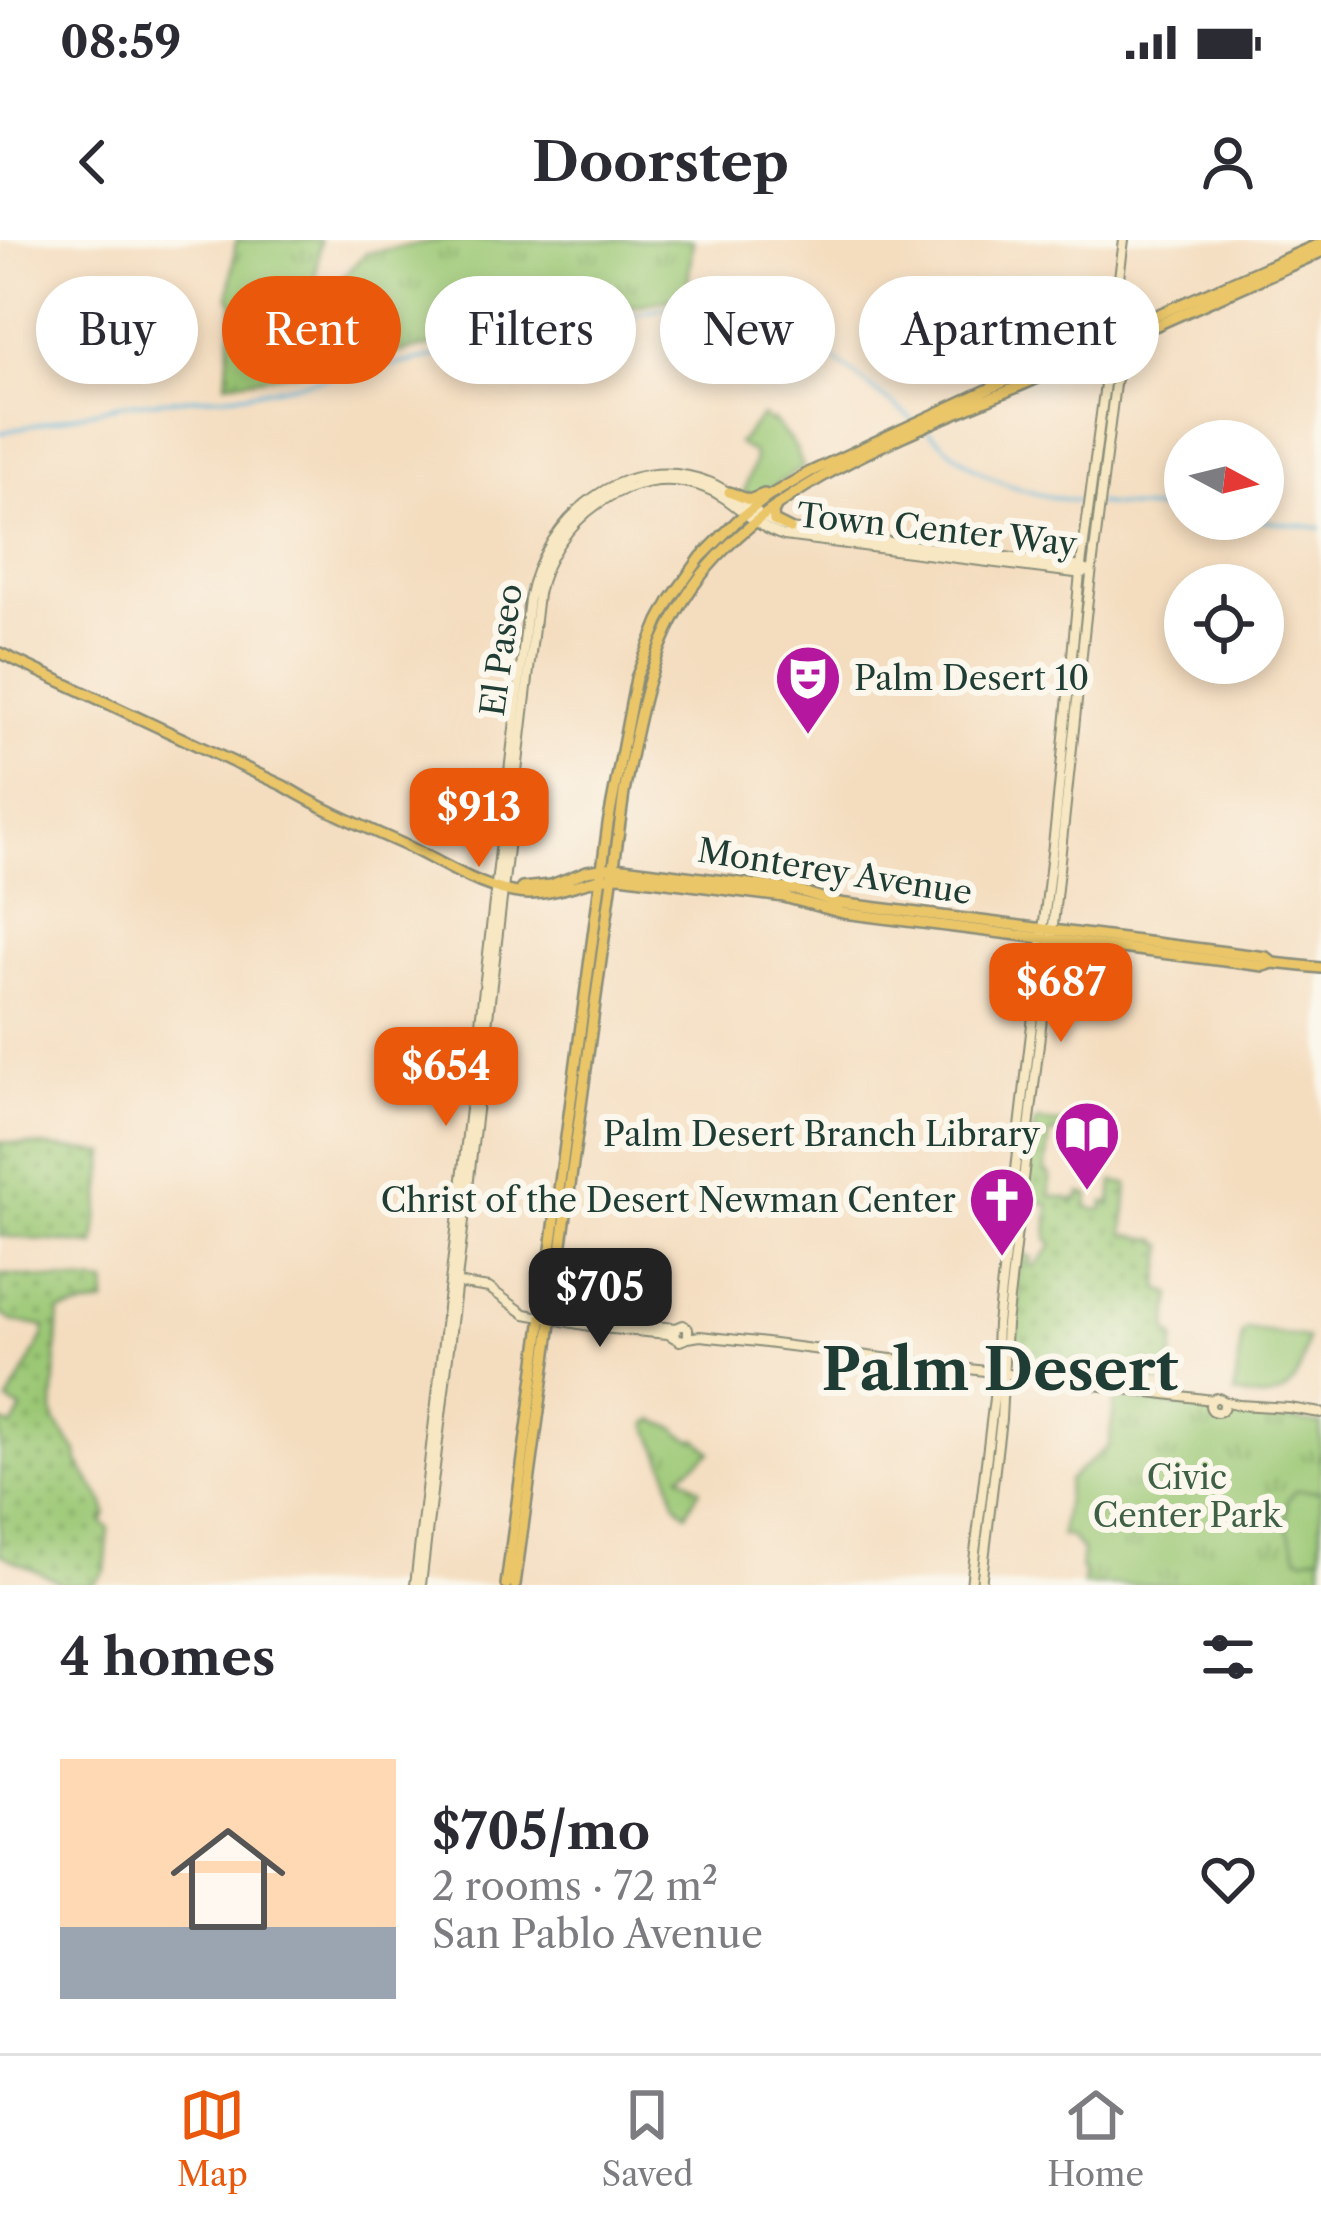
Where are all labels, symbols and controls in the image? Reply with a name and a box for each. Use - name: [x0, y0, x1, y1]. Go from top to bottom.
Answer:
- text: 08:59: [60, 14, 181, 70]
- icon: back: [60, 129, 126, 195]
- text: Doorstep: [532, 129, 789, 195]
- icon: person: [1195, 129, 1261, 195]
- chip: Buy: [36, 276, 198, 384]
- chip: Rent: [222, 276, 401, 384]
- chip: Filters: [425, 276, 636, 384]
- chip: New: [660, 276, 835, 384]
- chip: Apartment: [859, 276, 1159, 384]
- north arrow: [1164, 420, 1284, 540]
- map controls: [1164, 420, 1284, 684]
- street label: Town Center Way: [795, 494, 1080, 565]
- button: locate: [1164, 564, 1284, 684]
- street label: El Paseo: [472, 581, 531, 719]
- theatre icon: Palm Desert 10: [773, 643, 843, 737]
- place label: Palm Desert 10: [854, 658, 1089, 699]
- pin: $913: [408, 768, 550, 870]
- text: $913: [437, 783, 521, 831]
- street label: Monterey Avenue: [695, 830, 975, 913]
- pin: $687: [990, 943, 1132, 1045]
- text: $687: [1016, 958, 1106, 1006]
- pin: $654: [375, 1027, 517, 1129]
- text: $654: [401, 1042, 491, 1090]
- library icon: Palm Desert Branch Library: [1052, 1099, 1122, 1193]
- place label: Palm Desert Branch Library: [603, 1114, 1041, 1155]
- church icon: Christ of the Desert Newman Center: [967, 1165, 1037, 1259]
- place label: Christ of the Desert Newman Center: [381, 1180, 956, 1221]
- pin: $705: [529, 1248, 671, 1350]
- text: $705: [556, 1263, 644, 1311]
- district label: Palm Desert: [822, 1335, 1179, 1405]
- park label: Civic Center Park: [1093, 1457, 1283, 1536]
- icon: filters: [1195, 1624, 1261, 1690]
- text: 4 homes: [60, 1626, 275, 1688]
- text: $705/mo: [432, 1800, 650, 1862]
- icon: home: [156, 1807, 300, 1951]
- icon: heart: [1195, 1846, 1261, 1912]
- text: 2 rooms · 72 m²: [432, 1862, 718, 1910]
- text: San Pablo Avenue: [432, 1910, 763, 1958]
- tab: Map: [177, 2082, 248, 2195]
- tab: Saved: [602, 2082, 693, 2195]
- tab: Home: [1047, 2082, 1144, 2195]

